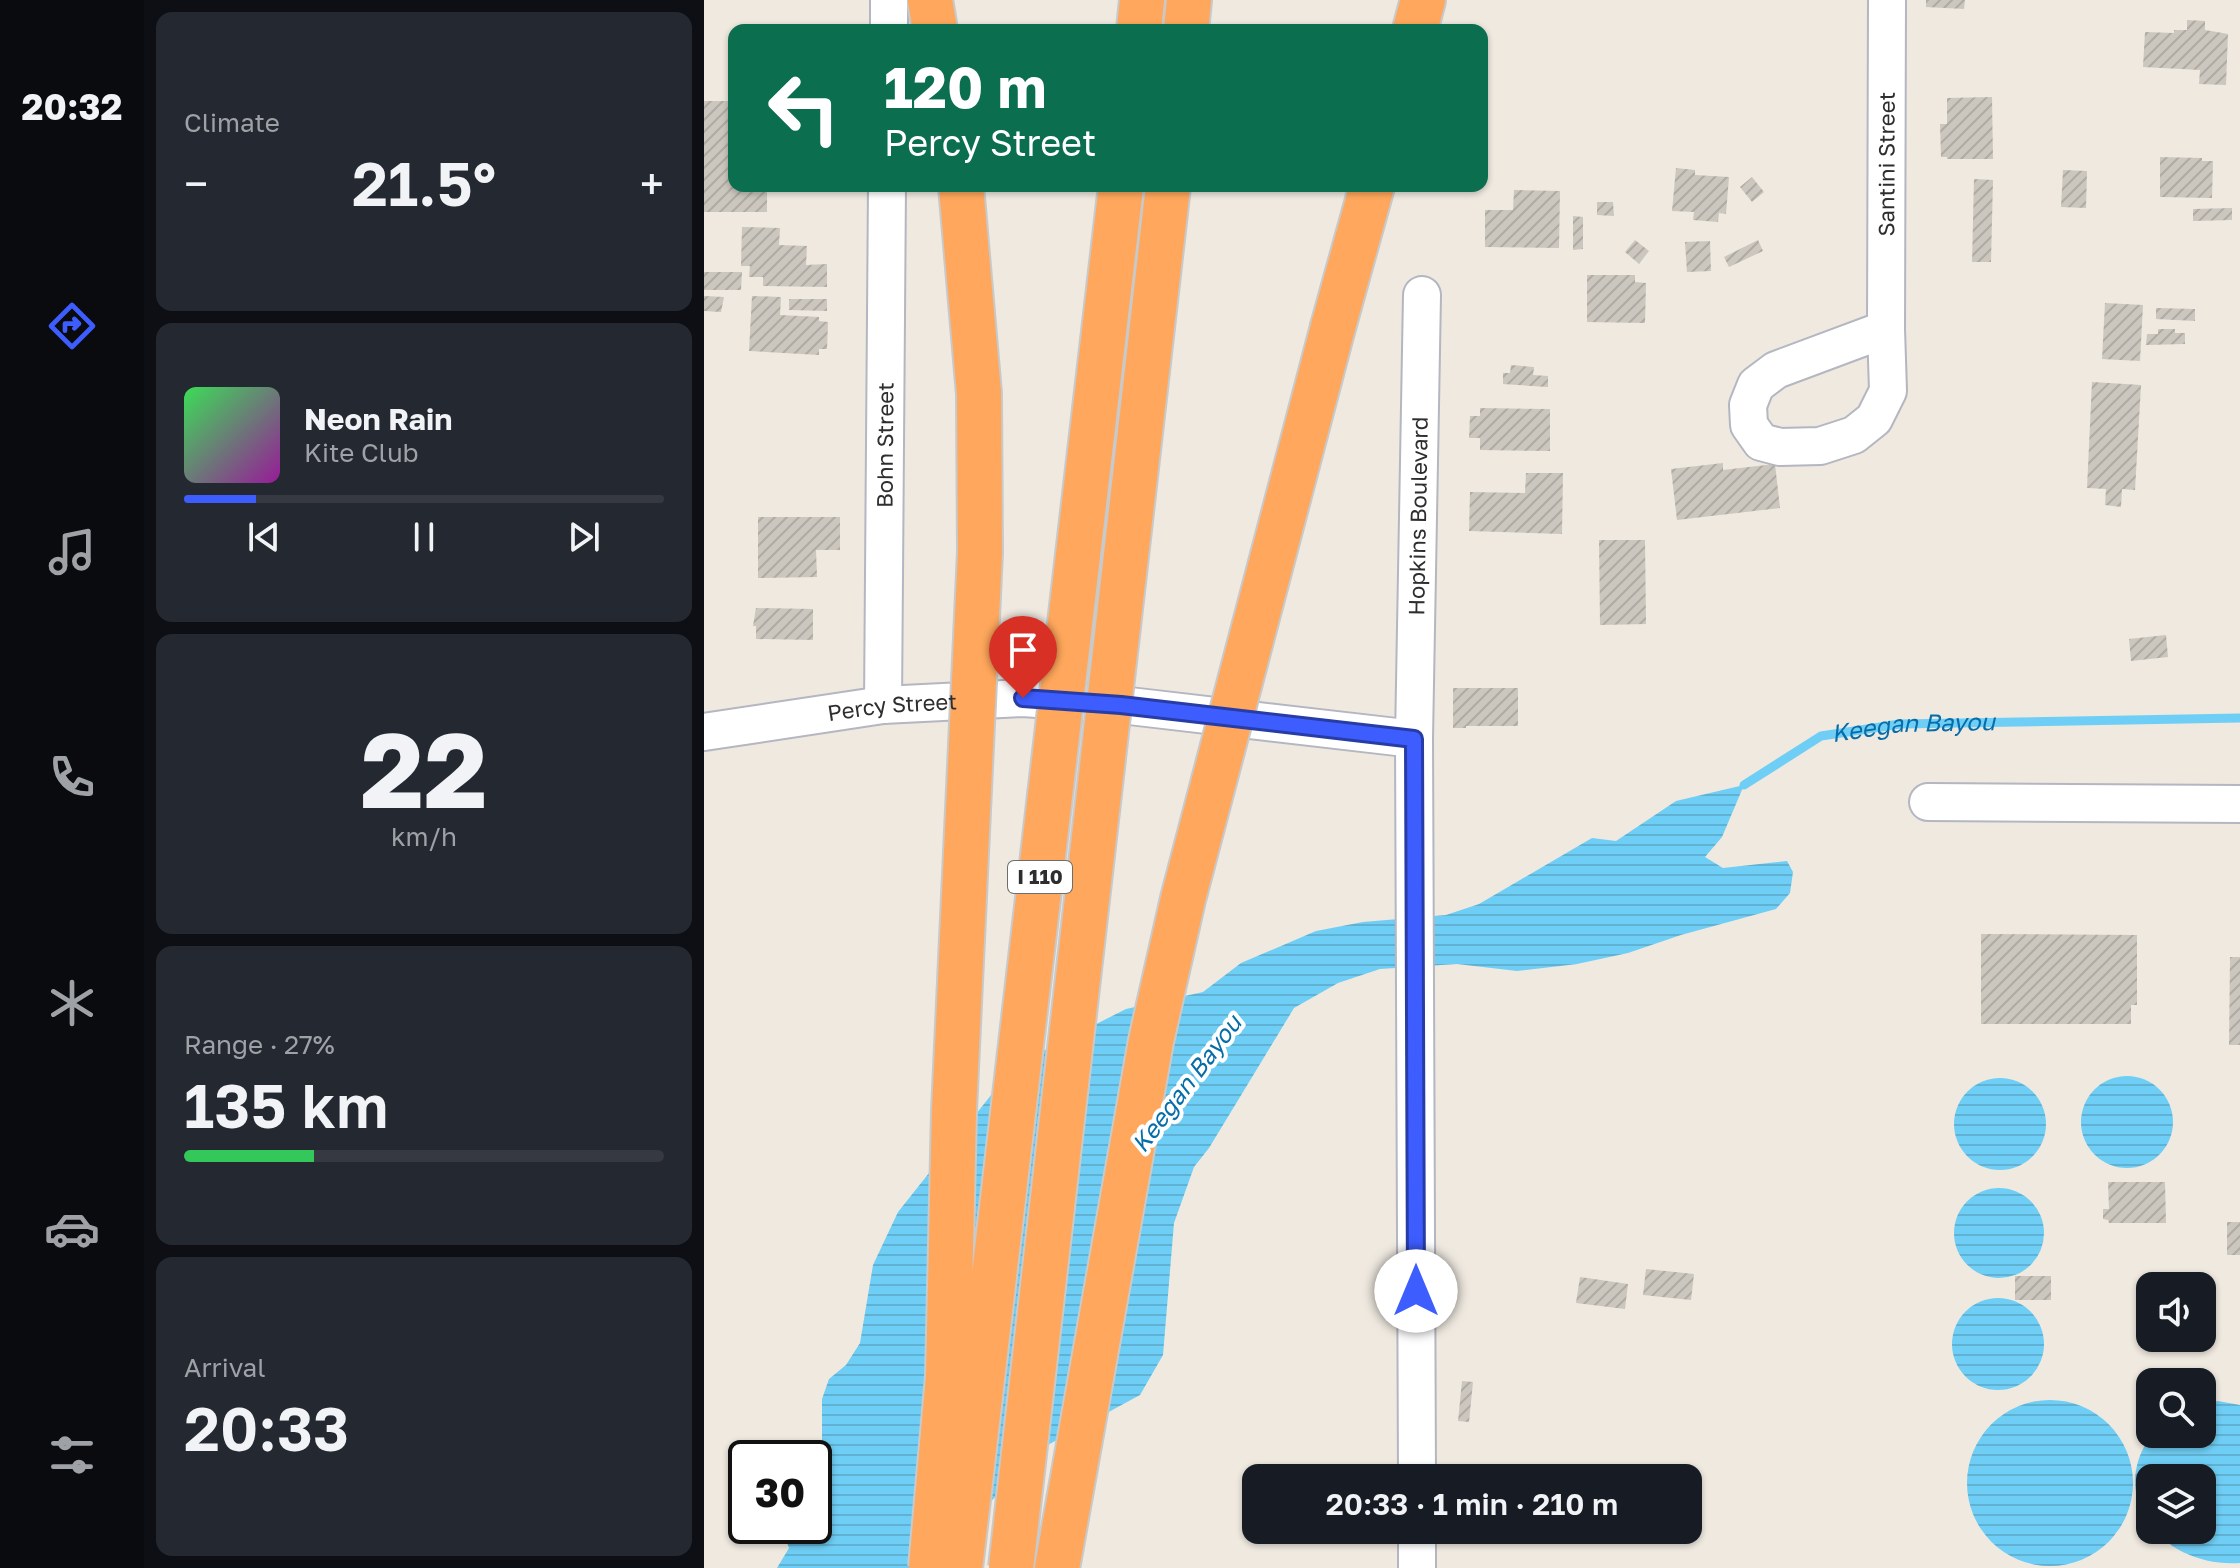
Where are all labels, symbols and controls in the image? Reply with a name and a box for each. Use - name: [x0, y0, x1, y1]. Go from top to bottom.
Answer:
- text: 120 m: [884, 53, 1046, 120]
- icon: left: [752, 56, 856, 160]
- text: 20:32: [22, 85, 122, 128]
- street label: Santini Street: [1872, 92, 1900, 236]
- text: Climate: [184, 107, 280, 138]
- text: Percy Street: [884, 121, 1096, 164]
- text: 21.5°: [352, 147, 496, 219]
- text: −: [184, 157, 208, 210]
- text: +: [640, 157, 664, 210]
- icon: directions: [44, 298, 100, 354]
- street label: Bohn Street: [871, 382, 898, 508]
- text: Neon Rain: [304, 401, 452, 437]
- street label: Hopkins Boulevard: [1402, 416, 1433, 616]
- text: Kite Club: [304, 437, 419, 468]
- icon: previous: [242, 515, 286, 559]
- icon: pause: [402, 515, 446, 559]
- icon: next: [562, 515, 606, 559]
- icon: music: [44, 524, 100, 580]
- pin: [989, 616, 1057, 698]
- icon: arrive: [1001, 628, 1045, 672]
- street label: Percy Street: [826, 687, 957, 726]
- text: 22: [361, 706, 487, 831]
- water label: Keegan Bayou: [1829, 706, 1997, 747]
- icon: phone: [44, 749, 100, 805]
- text: km/h: [391, 821, 457, 852]
- road number: I 110: [1008, 861, 1072, 893]
- icon: climate: [44, 975, 100, 1031]
- water label: Keegan Bayou: [1125, 1008, 1248, 1158]
- text: Range · 27%: [184, 1029, 335, 1060]
- text: 135 km: [184, 1069, 388, 1141]
- icon: car: [44, 1201, 100, 1257]
- position arrow: [1374, 1249, 1458, 1333]
- map controls: [2136, 1272, 2216, 1544]
- button: sound: [2136, 1272, 2216, 1352]
- text: Arrival: [184, 1352, 265, 1383]
- button: search: [2136, 1368, 2216, 1448]
- text: 20:33: [184, 1392, 349, 1464]
- icon: filters: [44, 1427, 100, 1483]
- speed limit sign: 30: [728, 1440, 832, 1544]
- button: layers: [2136, 1464, 2216, 1544]
- text: 20:33 · 1 min · 210 m: [1326, 1486, 1618, 1522]

